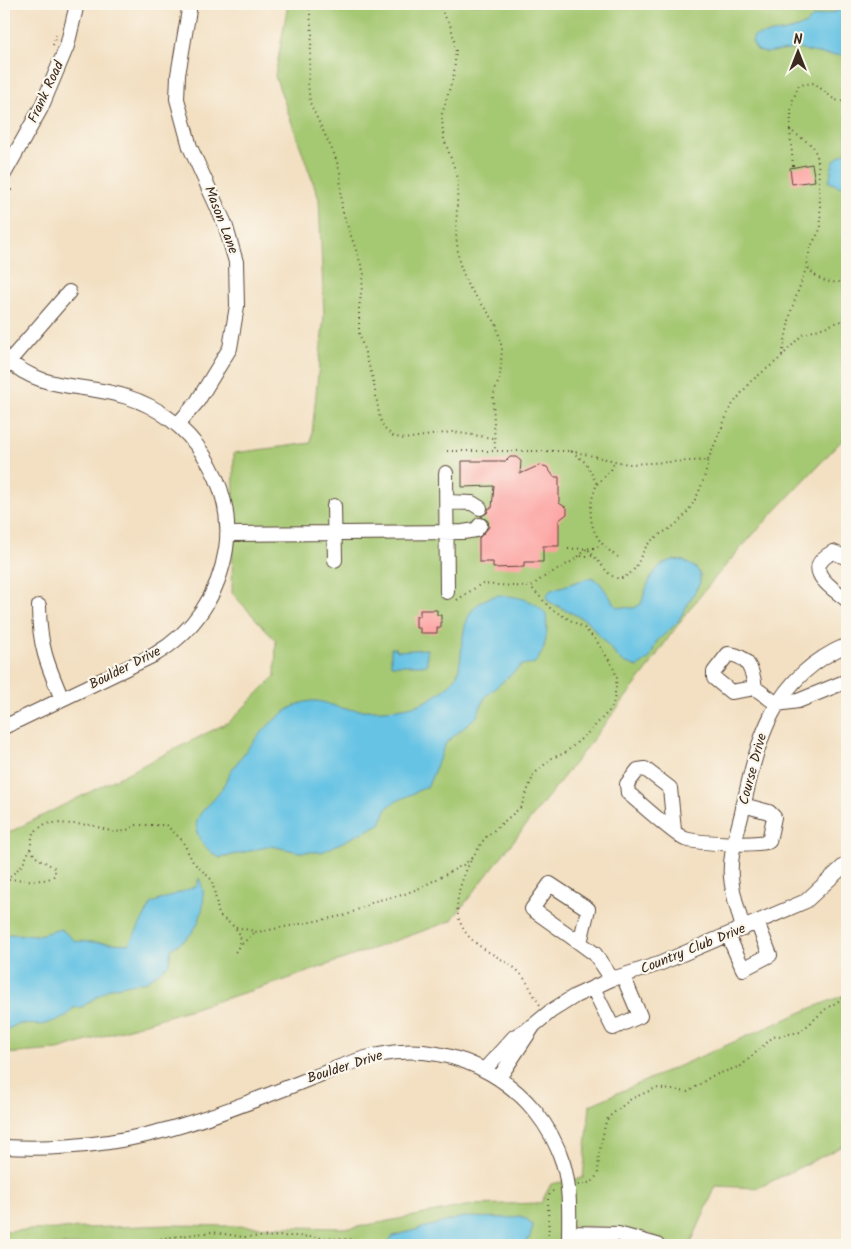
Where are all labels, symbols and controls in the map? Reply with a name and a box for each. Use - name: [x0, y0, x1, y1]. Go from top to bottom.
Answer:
- north arrow: [774, 28, 824, 78]
- text: N: [794, 29, 803, 51]
- street label: Frank Road: [22, 56, 70, 127]
- street label: Mason Lane: [198, 183, 244, 258]
- street label: Boulder Drive: [85, 640, 165, 696]
- street label: Course Drive: [733, 730, 773, 807]
- street label: Country Club Drive: [637, 918, 750, 980]
- street label: Boulder Drive: [304, 1044, 386, 1090]

